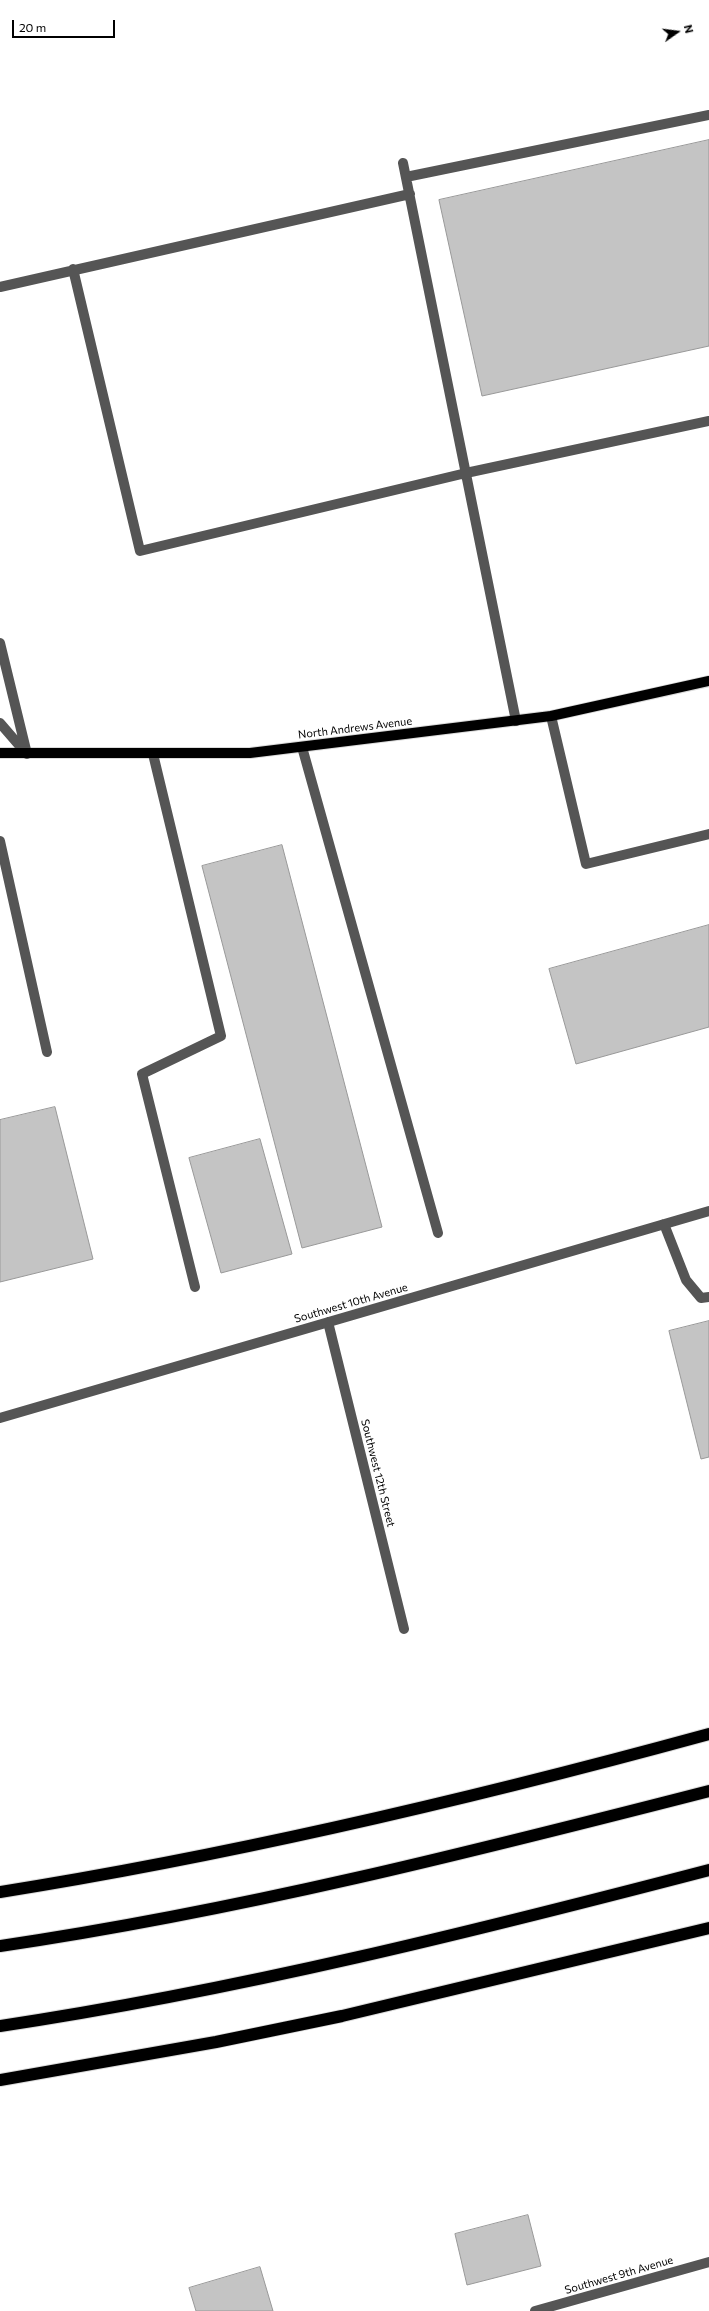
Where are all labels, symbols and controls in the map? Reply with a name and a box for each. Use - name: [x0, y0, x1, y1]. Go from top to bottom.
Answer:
- scale bar: [14, 12, 117, 38]
- north arrow: [657, 12, 697, 52]
- text: 20 m: [19, 20, 46, 34]
- text: N: [682, 23, 696, 35]
- street label: North Andrews Avenue: [297, 714, 413, 742]
- street label: Southwest 10th Avenue: [293, 1280, 409, 1326]
- street label: Southwest 12th Street: [358, 1418, 398, 1528]
- street label: Southwest 9th Avenue: [563, 2253, 675, 2297]

